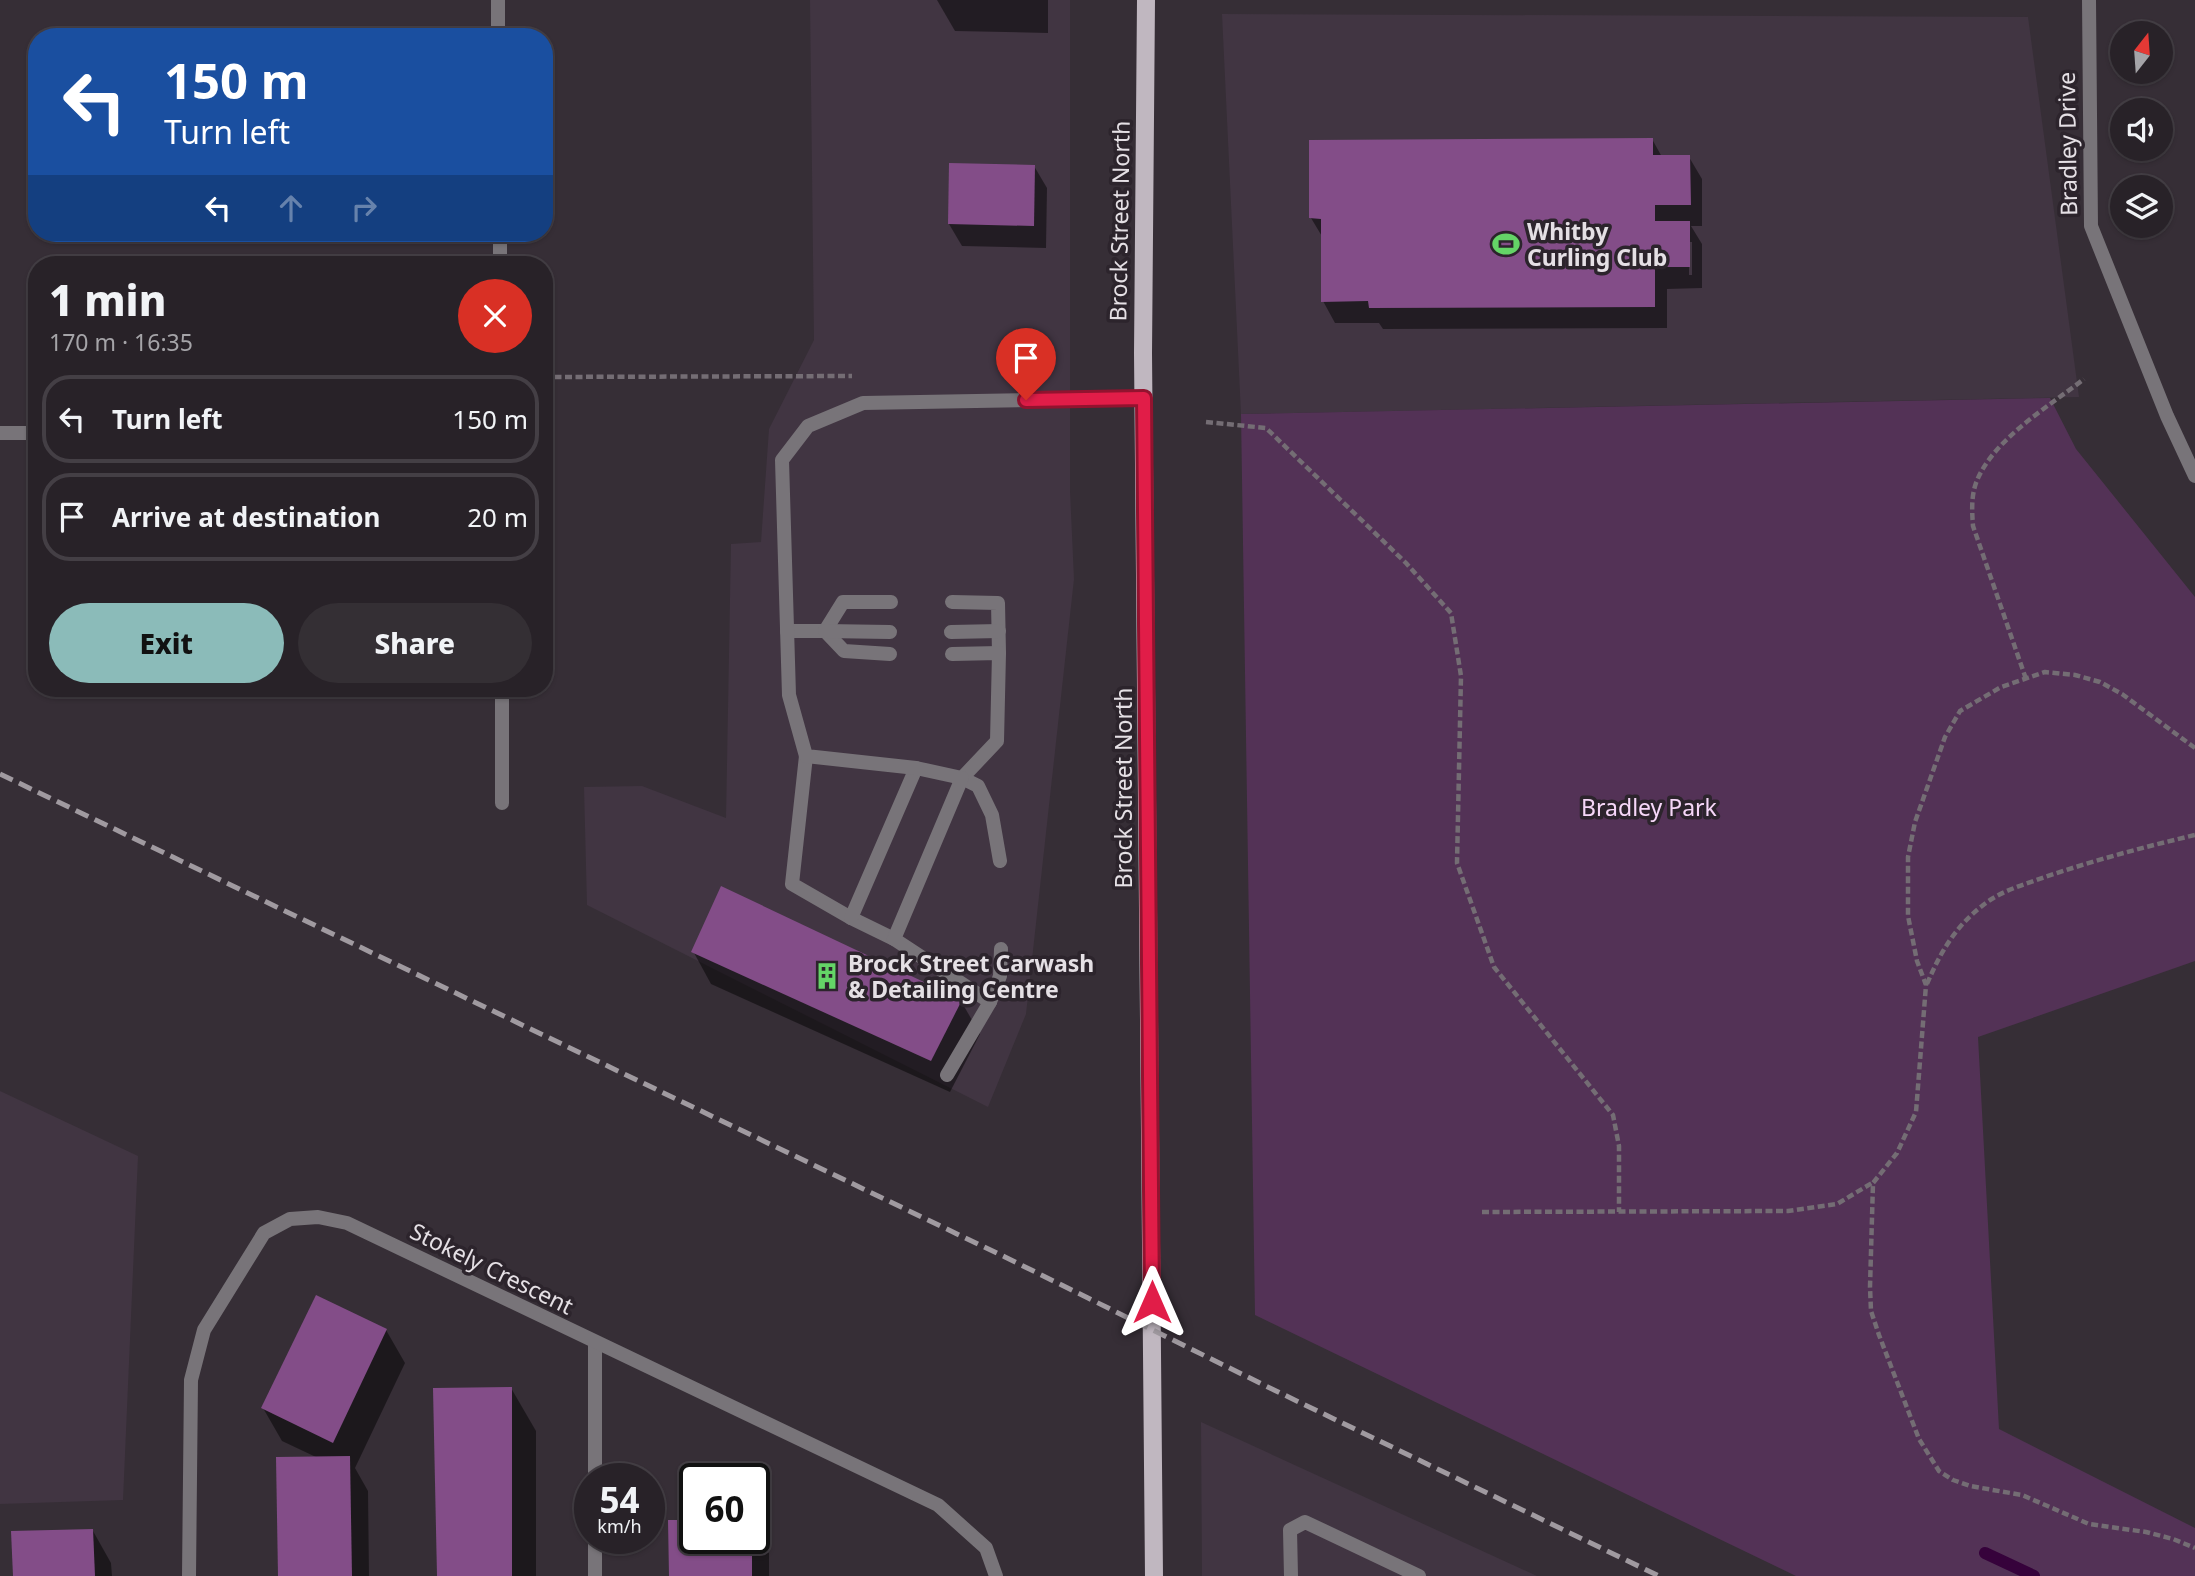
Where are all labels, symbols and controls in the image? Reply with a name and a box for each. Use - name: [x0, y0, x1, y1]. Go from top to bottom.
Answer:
- north arrow: [2110, 21, 2174, 84]
- map controls: [2110, 21, 2173, 238]
- text: 150 m: [164, 47, 309, 113]
- icon: left: [49, 56, 140, 147]
- street label: Bradley Drive: [2050, 72, 2084, 216]
- button: sound: [2110, 98, 2173, 161]
- text: Turn left: [164, 110, 290, 153]
- street label: Brock Street North: [1101, 120, 1137, 322]
- button: layers: [2110, 175, 2173, 238]
- icon: left: [199, 189, 237, 227]
- icon: ahead: [272, 189, 310, 227]
- icon: right: [345, 189, 383, 227]
- place label: Whitby Curling Club: [1527, 215, 1667, 273]
- sports icon: Whitby Curling Club: [1491, 229, 1521, 259]
- text: 1 min: [49, 271, 166, 328]
- button: close: [458, 279, 532, 353]
- text: 170 m · 16:35: [49, 326, 193, 358]
- pin: [996, 328, 1056, 400]
- icon: arrive: [1007, 339, 1045, 377]
- icon: left: [53, 400, 91, 438]
- text: Turn left: [112, 401, 223, 437]
- text: 150 m: [452, 401, 528, 437]
- icon: arrive: [53, 498, 91, 536]
- text: Arrive at destination: [112, 499, 381, 535]
- text: 20 m: [467, 499, 528, 535]
- button: Exit: [49, 603, 284, 683]
- button: Share: [298, 603, 532, 683]
- street label: Brock Street North: [1107, 688, 1139, 888]
- park label: Bradley Park: [1581, 791, 1718, 823]
- place label: Brock Street Carwash & Detailing Centre: [848, 947, 1094, 1005]
- building icon: Brock Street Carwash & Detailing Centre: [812, 961, 842, 991]
- street label: Stokely Crescent: [405, 1215, 579, 1321]
- position arrow: [1115, 1265, 1189, 1339]
- speed limit sign: 60: [679, 1463, 770, 1554]
- text: 54: [599, 1476, 640, 1523]
- text: km/h: [597, 1514, 642, 1538]

